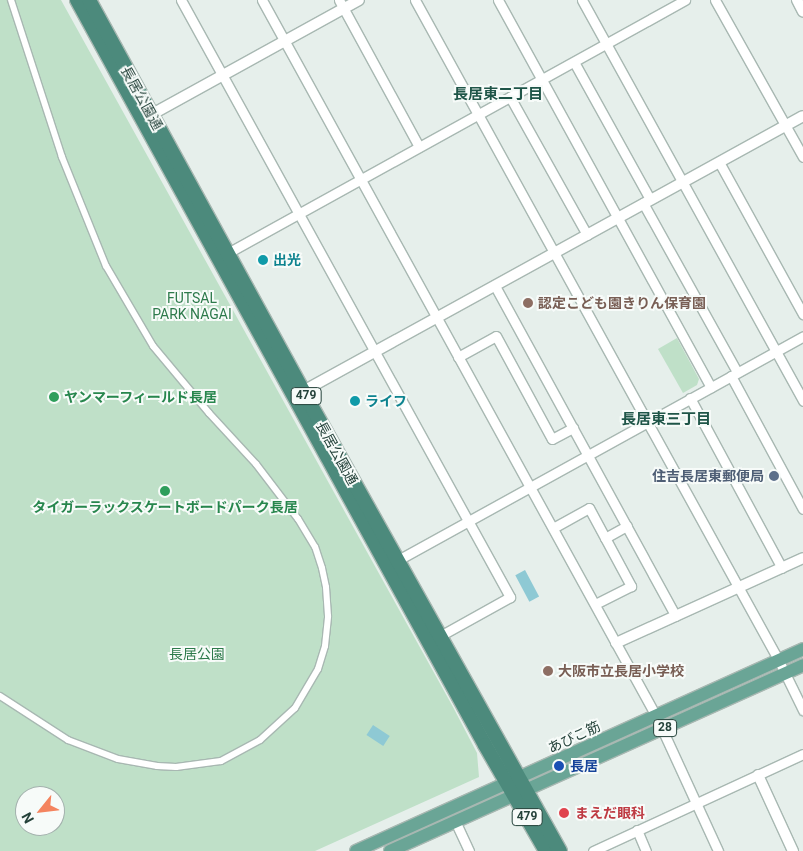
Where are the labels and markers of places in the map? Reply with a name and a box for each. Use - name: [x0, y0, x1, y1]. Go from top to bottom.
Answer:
- place label: 出光: [273, 252, 301, 268]
- marker: 出光: [257, 254, 269, 266]
- place label: 認定こども園きりん保育園: [538, 295, 706, 311]
- marker: 認定こども園きりん保育園: [522, 297, 534, 309]
- place label: ヤンマーフィールド長居: [64, 389, 218, 405]
- marker: ヤンマーフィールド長居: [48, 391, 60, 403]
- place label: ライフ: [365, 393, 407, 409]
- marker: ライフ: [349, 395, 361, 407]
- place label: 住吉長居東郵便局: [652, 468, 764, 484]
- marker: 住吉長居東郵便局: [768, 470, 780, 482]
- marker: タイガーラックスケートボードパーク長居: [159, 485, 171, 497]
- place label: タイガーラックスケートボードパーク長居: [32, 499, 298, 515]
- place label: 大阪市立長居小学校: [558, 663, 684, 679]
- marker: 大阪市立長居小学校: [542, 665, 554, 677]
- place label: 長居: [570, 758, 598, 774]
- marker: 長居: [552, 759, 566, 773]
- place label: まえだ眼科: [575, 805, 645, 821]
- marker: まえだ眼科: [557, 806, 571, 820]

